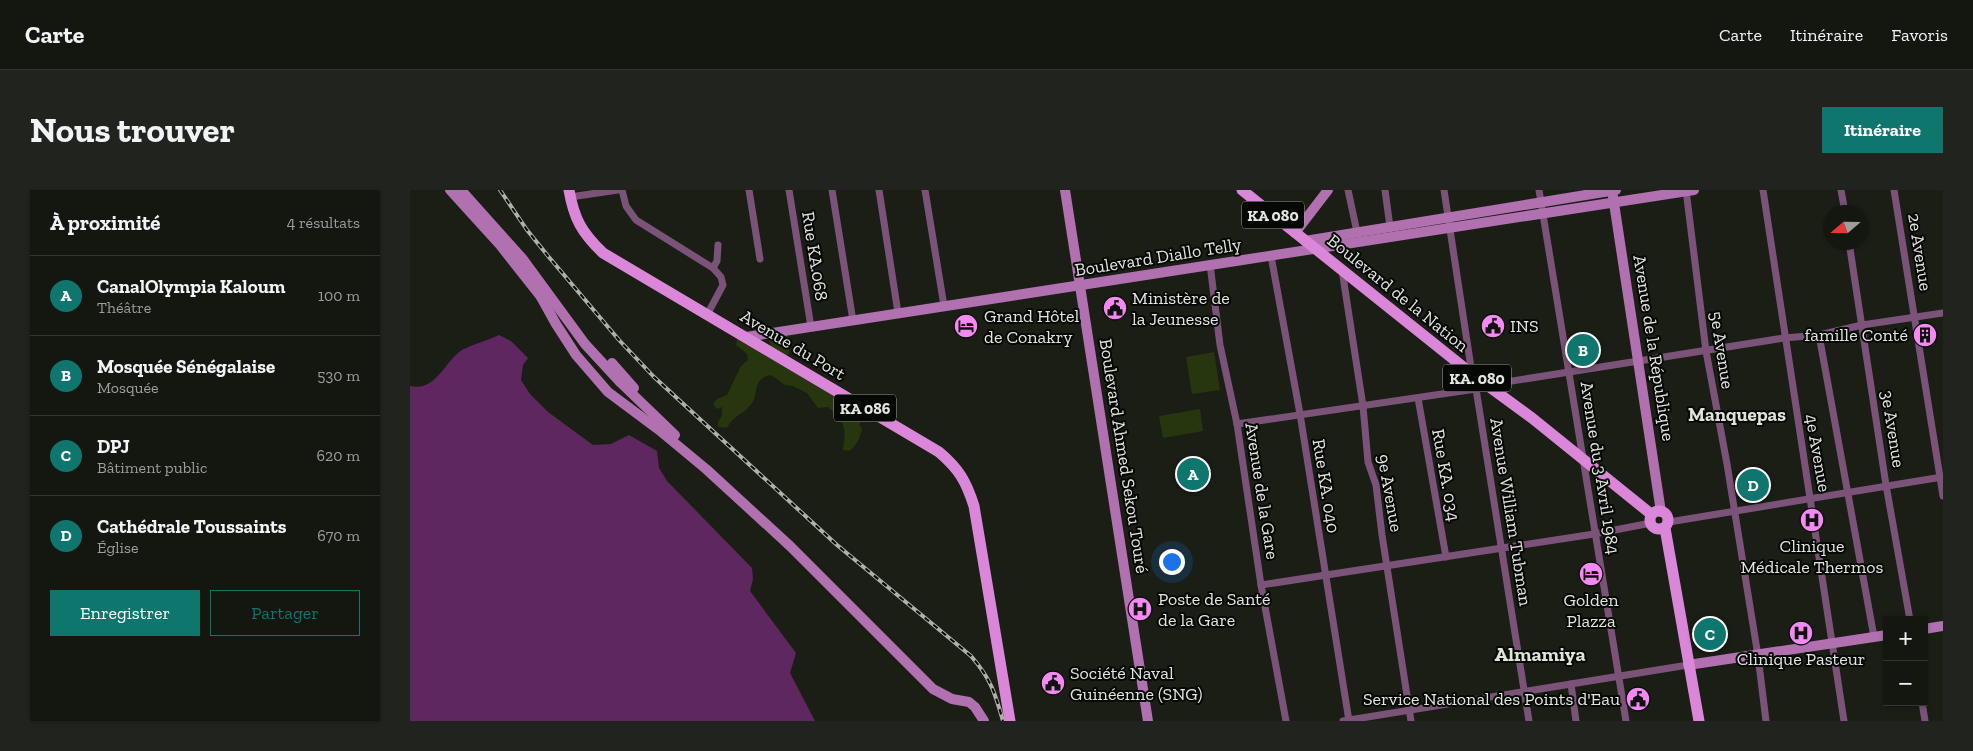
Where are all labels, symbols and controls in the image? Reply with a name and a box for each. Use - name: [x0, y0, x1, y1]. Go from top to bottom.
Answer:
- text: Carte: [25, 20, 84, 49]
- text: Carte: [1719, 24, 1762, 46]
- text: Itinéraire: [1790, 24, 1863, 46]
- text: Favoris: [1891, 24, 1948, 46]
- button: Itinéraire: [1822, 107, 1943, 153]
- text: Nous trouver: [30, 109, 235, 151]
- road number: KA 080: [1242, 202, 1304, 228]
- north arrow: [1823, 205, 1868, 250]
- text: À proximité: [50, 210, 160, 235]
- street label: Rue KA.068: [797, 210, 833, 302]
- street label: 2e Avenue: [1903, 212, 1937, 292]
- text: 4 résultats: [287, 213, 360, 232]
- street label: Boulevard de la Nation: [1323, 229, 1474, 357]
- street label: Boulevard Diallo Telly: [1073, 233, 1244, 281]
- street label: Avenue de la République: [1628, 253, 1680, 443]
- text: CanalOlympia Kaloum: [97, 275, 285, 298]
- text: A: [61, 286, 72, 305]
- text: 100 m: [318, 286, 360, 305]
- place label: Ministère de la Jeunesse: [1132, 287, 1230, 330]
- public building icon: Ministère de la Jeunesse: [1102, 295, 1128, 321]
- text: Théâtre: [97, 298, 151, 317]
- street label: Avenue du Port: [737, 305, 850, 385]
- place label: Grand Hôtel de Conakry: [984, 305, 1080, 348]
- street label: 5e Avenue: [1705, 310, 1739, 390]
- hotel icon: Grand Hôtel de Conakry: [953, 313, 979, 339]
- public building icon: INS: [1480, 313, 1506, 339]
- place label: INS: [1510, 315, 1539, 337]
- building icon: famille Conté: [1912, 322, 1938, 348]
- place label: famille Conté: [1805, 324, 1908, 346]
- pin: B: [1567, 331, 1599, 369]
- street label: Boulevard Ahmed Sekou Touré: [1095, 337, 1153, 575]
- text: Mosquée Sénégalaise: [97, 355, 275, 378]
- road number: KA. 080: [1443, 364, 1511, 392]
- text: B: [61, 366, 71, 385]
- text: 530 m: [317, 366, 360, 385]
- text: Mosquée: [97, 378, 159, 397]
- street label: Avenue du 3 Avril 1984: [1575, 380, 1625, 556]
- street label: 3e Avenue: [1876, 389, 1910, 469]
- road number: KA 086: [834, 394, 896, 422]
- district label: Manquepas: [1688, 403, 1786, 426]
- street label: 4e Avenue: [1800, 412, 1836, 494]
- street label: Avenue William Tubman: [1485, 416, 1537, 608]
- street label: Avenue de la Gare: [1240, 421, 1284, 561]
- street label: Rue KA. 034: [1427, 427, 1465, 523]
- text: DPJ: [97, 435, 130, 458]
- street label: Rue KA. 040: [1308, 437, 1344, 535]
- text: C: [61, 446, 71, 465]
- text: 620 m: [317, 446, 360, 465]
- street label: 9e Avenue: [1372, 452, 1408, 534]
- pin: A: [1177, 455, 1209, 493]
- text: Bâtiment public: [97, 458, 207, 477]
- pin: D: [1737, 466, 1769, 504]
- hospital icon: Clinique Médicale Thermos: [1799, 507, 1825, 533]
- text: Cathédrale Toussaints: [97, 515, 286, 538]
- text: D: [60, 526, 72, 545]
- text: 670 m: [317, 526, 360, 545]
- place label: Clinique Médicale Thermos: [1741, 535, 1884, 578]
- text: Église: [97, 538, 138, 557]
- your location: [1159, 549, 1185, 575]
- hotel icon: Golden Plazza: [1578, 561, 1604, 587]
- place label: Poste de Santé de la Gare: [1158, 588, 1270, 631]
- place label: Golden Plazza: [1563, 589, 1619, 632]
- button: Enregistrer: [50, 590, 200, 636]
- button: Partager: [210, 590, 360, 636]
- hospital icon: Poste de Santé de la Gare: [1127, 596, 1153, 622]
- pin: C: [1694, 615, 1726, 653]
- map controls: [1883, 616, 1928, 706]
- button: +: [1883, 616, 1928, 661]
- hospital icon: Clinique Pasteur: [1788, 620, 1814, 646]
- district label: Almamiya: [1494, 642, 1586, 666]
- place label: Clinique Pasteur: [1737, 648, 1865, 670]
- button: −: [1883, 661, 1928, 706]
- place label: Société Naval Guinéenne (SNG): [1070, 662, 1202, 705]
- public building icon: Société Naval Guinéenne (SNG): [1040, 670, 1066, 696]
- public building icon: Service National des Points d'Eau: [1625, 686, 1651, 712]
- place label: Service National des Points d'Eau: [1363, 688, 1620, 710]

